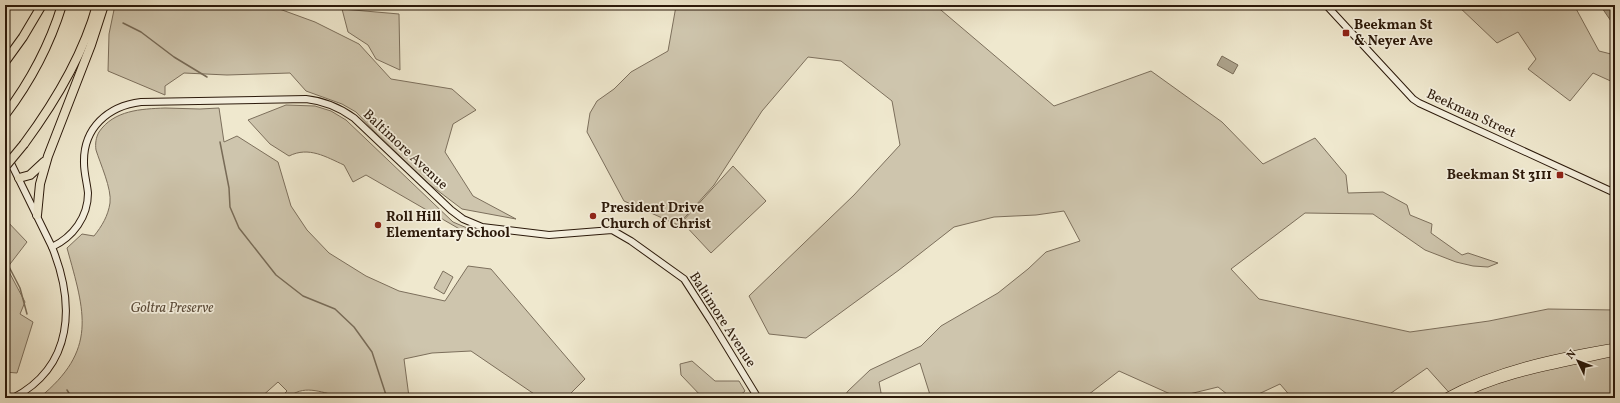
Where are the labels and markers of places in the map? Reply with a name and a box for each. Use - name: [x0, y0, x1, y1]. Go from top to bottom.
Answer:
- place label: Beekman St & Neyer Ave: [1354, 16, 1433, 51]
- marker: Beekman St & Neyer Ave: [1341, 28, 1351, 38]
- place label: Beekman St 3111: [1447, 166, 1552, 185]
- marker: Beekman St 3111: [1555, 170, 1565, 180]
- place label: President Drive Church of Christ: [601, 199, 711, 234]
- place label: Roll Hill Elementary School: [386, 208, 510, 243]
- marker: President Drive Church of Christ: [588, 211, 598, 221]
- marker: Roll Hill Elementary School: [373, 220, 383, 230]

